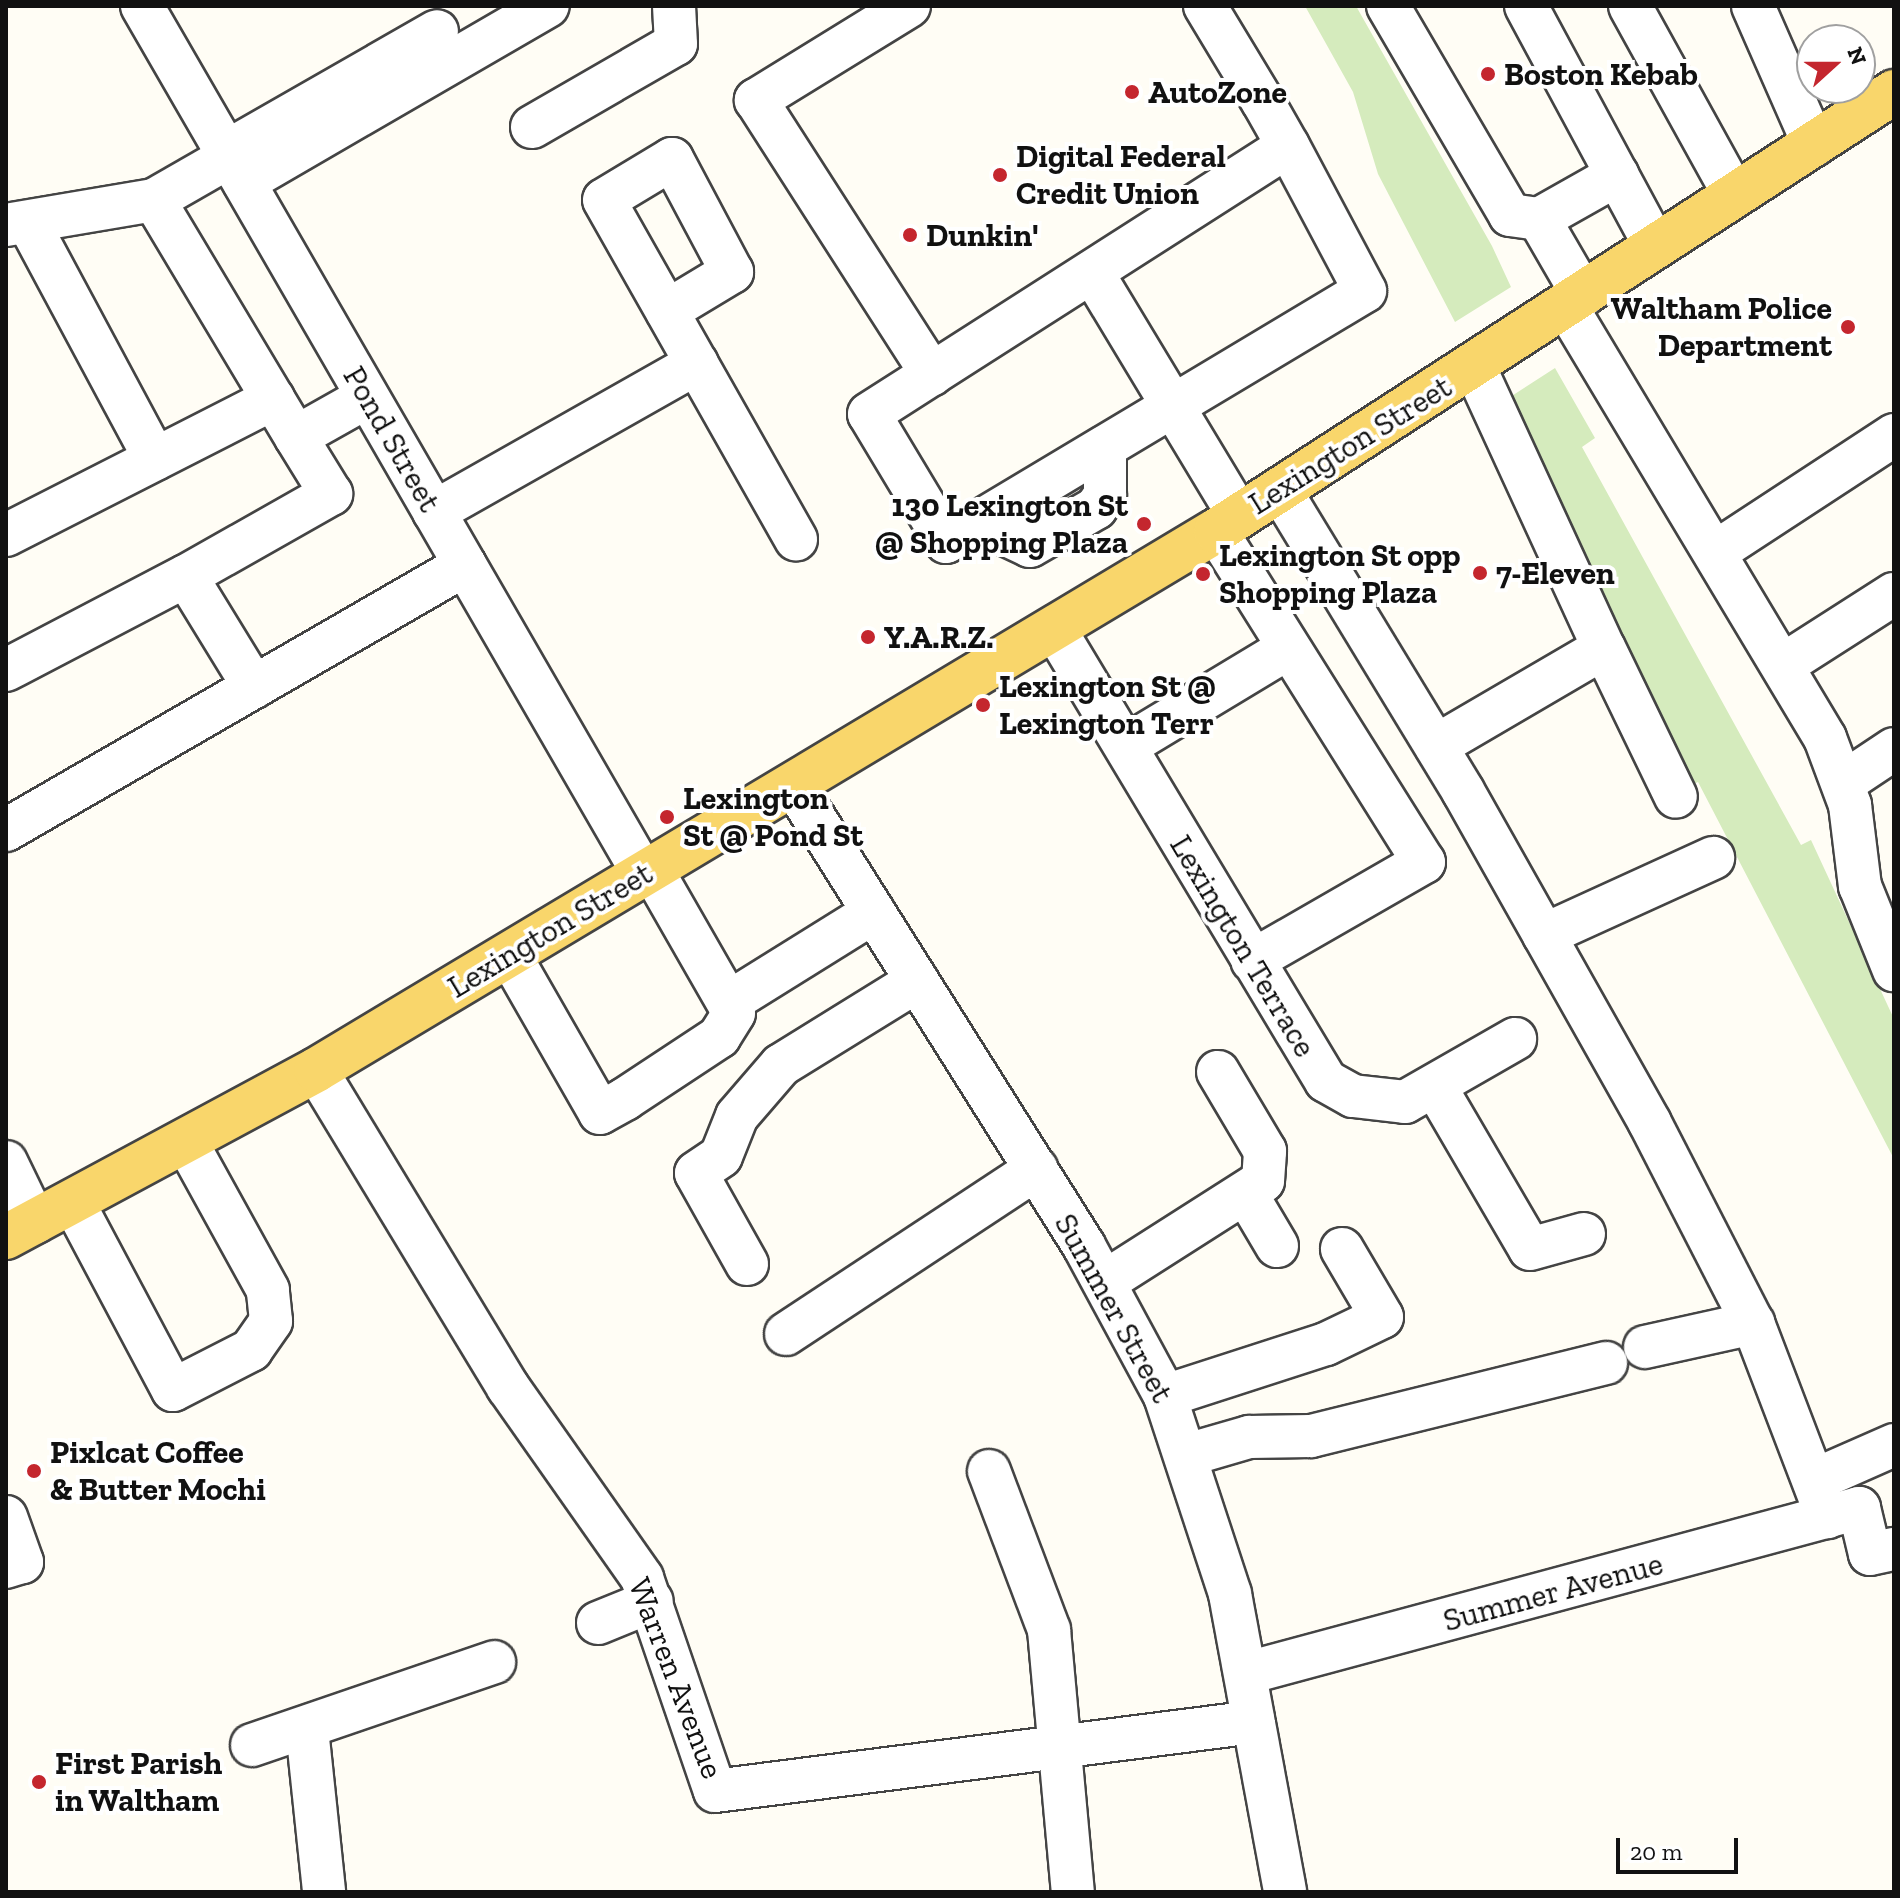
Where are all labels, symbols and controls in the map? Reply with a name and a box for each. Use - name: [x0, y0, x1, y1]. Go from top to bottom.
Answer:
- north arrow: [1796, 24, 1876, 104]
- text: N: [1841, 43, 1873, 69]
- place label: Boston Kebab: [1504, 55, 1698, 93]
- marker: Boston Kebab: [1479, 65, 1497, 83]
- place label: AutoZone: [1148, 73, 1287, 111]
- marker: AutoZone: [1123, 83, 1141, 101]
- place label: Digital Federal Credit Union: [1016, 138, 1226, 213]
- marker: Digital Federal Credit Union: [991, 166, 1009, 184]
- place label: Dunkin': [926, 216, 1039, 254]
- marker: Dunkin': [901, 226, 919, 244]
- place label: Waltham Police Department: [1611, 290, 1832, 365]
- marker: Waltham Police Department: [1839, 318, 1857, 336]
- street label: Pond Street: [335, 359, 449, 519]
- street label: Lexington Street: [1242, 367, 1458, 523]
- place label: 130 Lexington St @ Shopping Plaza: [875, 487, 1128, 562]
- marker: 130 Lexington St @ Shopping Plaza: [1135, 515, 1153, 533]
- place label: Lexington St opp Shopping Plaza: [1219, 537, 1460, 612]
- place label: 7-Eleven: [1496, 554, 1615, 592]
- marker: 7-Eleven: [1471, 564, 1489, 582]
- marker: Lexington St opp Shopping Plaza: [1194, 565, 1212, 583]
- place label: Y.A.R.Z.: [884, 618, 994, 656]
- marker: Y.A.R.Z.: [859, 628, 877, 646]
- place label: Lexington St @ Lexington Terr: [999, 668, 1216, 743]
- marker: Lexington St @ Lexington Terr: [974, 696, 992, 714]
- place label: Lexington St @ Pond St: [683, 780, 863, 855]
- marker: Lexington St @ Pond St: [658, 808, 676, 826]
- street label: Lexington Terrace: [1162, 828, 1324, 1064]
- street label: Lexington Street: [441, 854, 659, 1006]
- street label: Summer Street: [1046, 1207, 1182, 1409]
- place label: Pixlcat Coffee & Butter Mochi: [50, 1434, 266, 1509]
- marker: Pixlcat Coffee & Butter Mochi: [25, 1462, 43, 1480]
- street label: Summer Avenue: [1438, 1544, 1668, 1640]
- street label: Warren Avenue: [620, 1572, 732, 1784]
- place label: First Parish in Waltham: [55, 1745, 222, 1820]
- marker: First Parish in Waltham: [30, 1773, 48, 1791]
- scale bar: [1620, 1822, 1742, 1872]
- text: 20 m: [1630, 1837, 1682, 1866]

